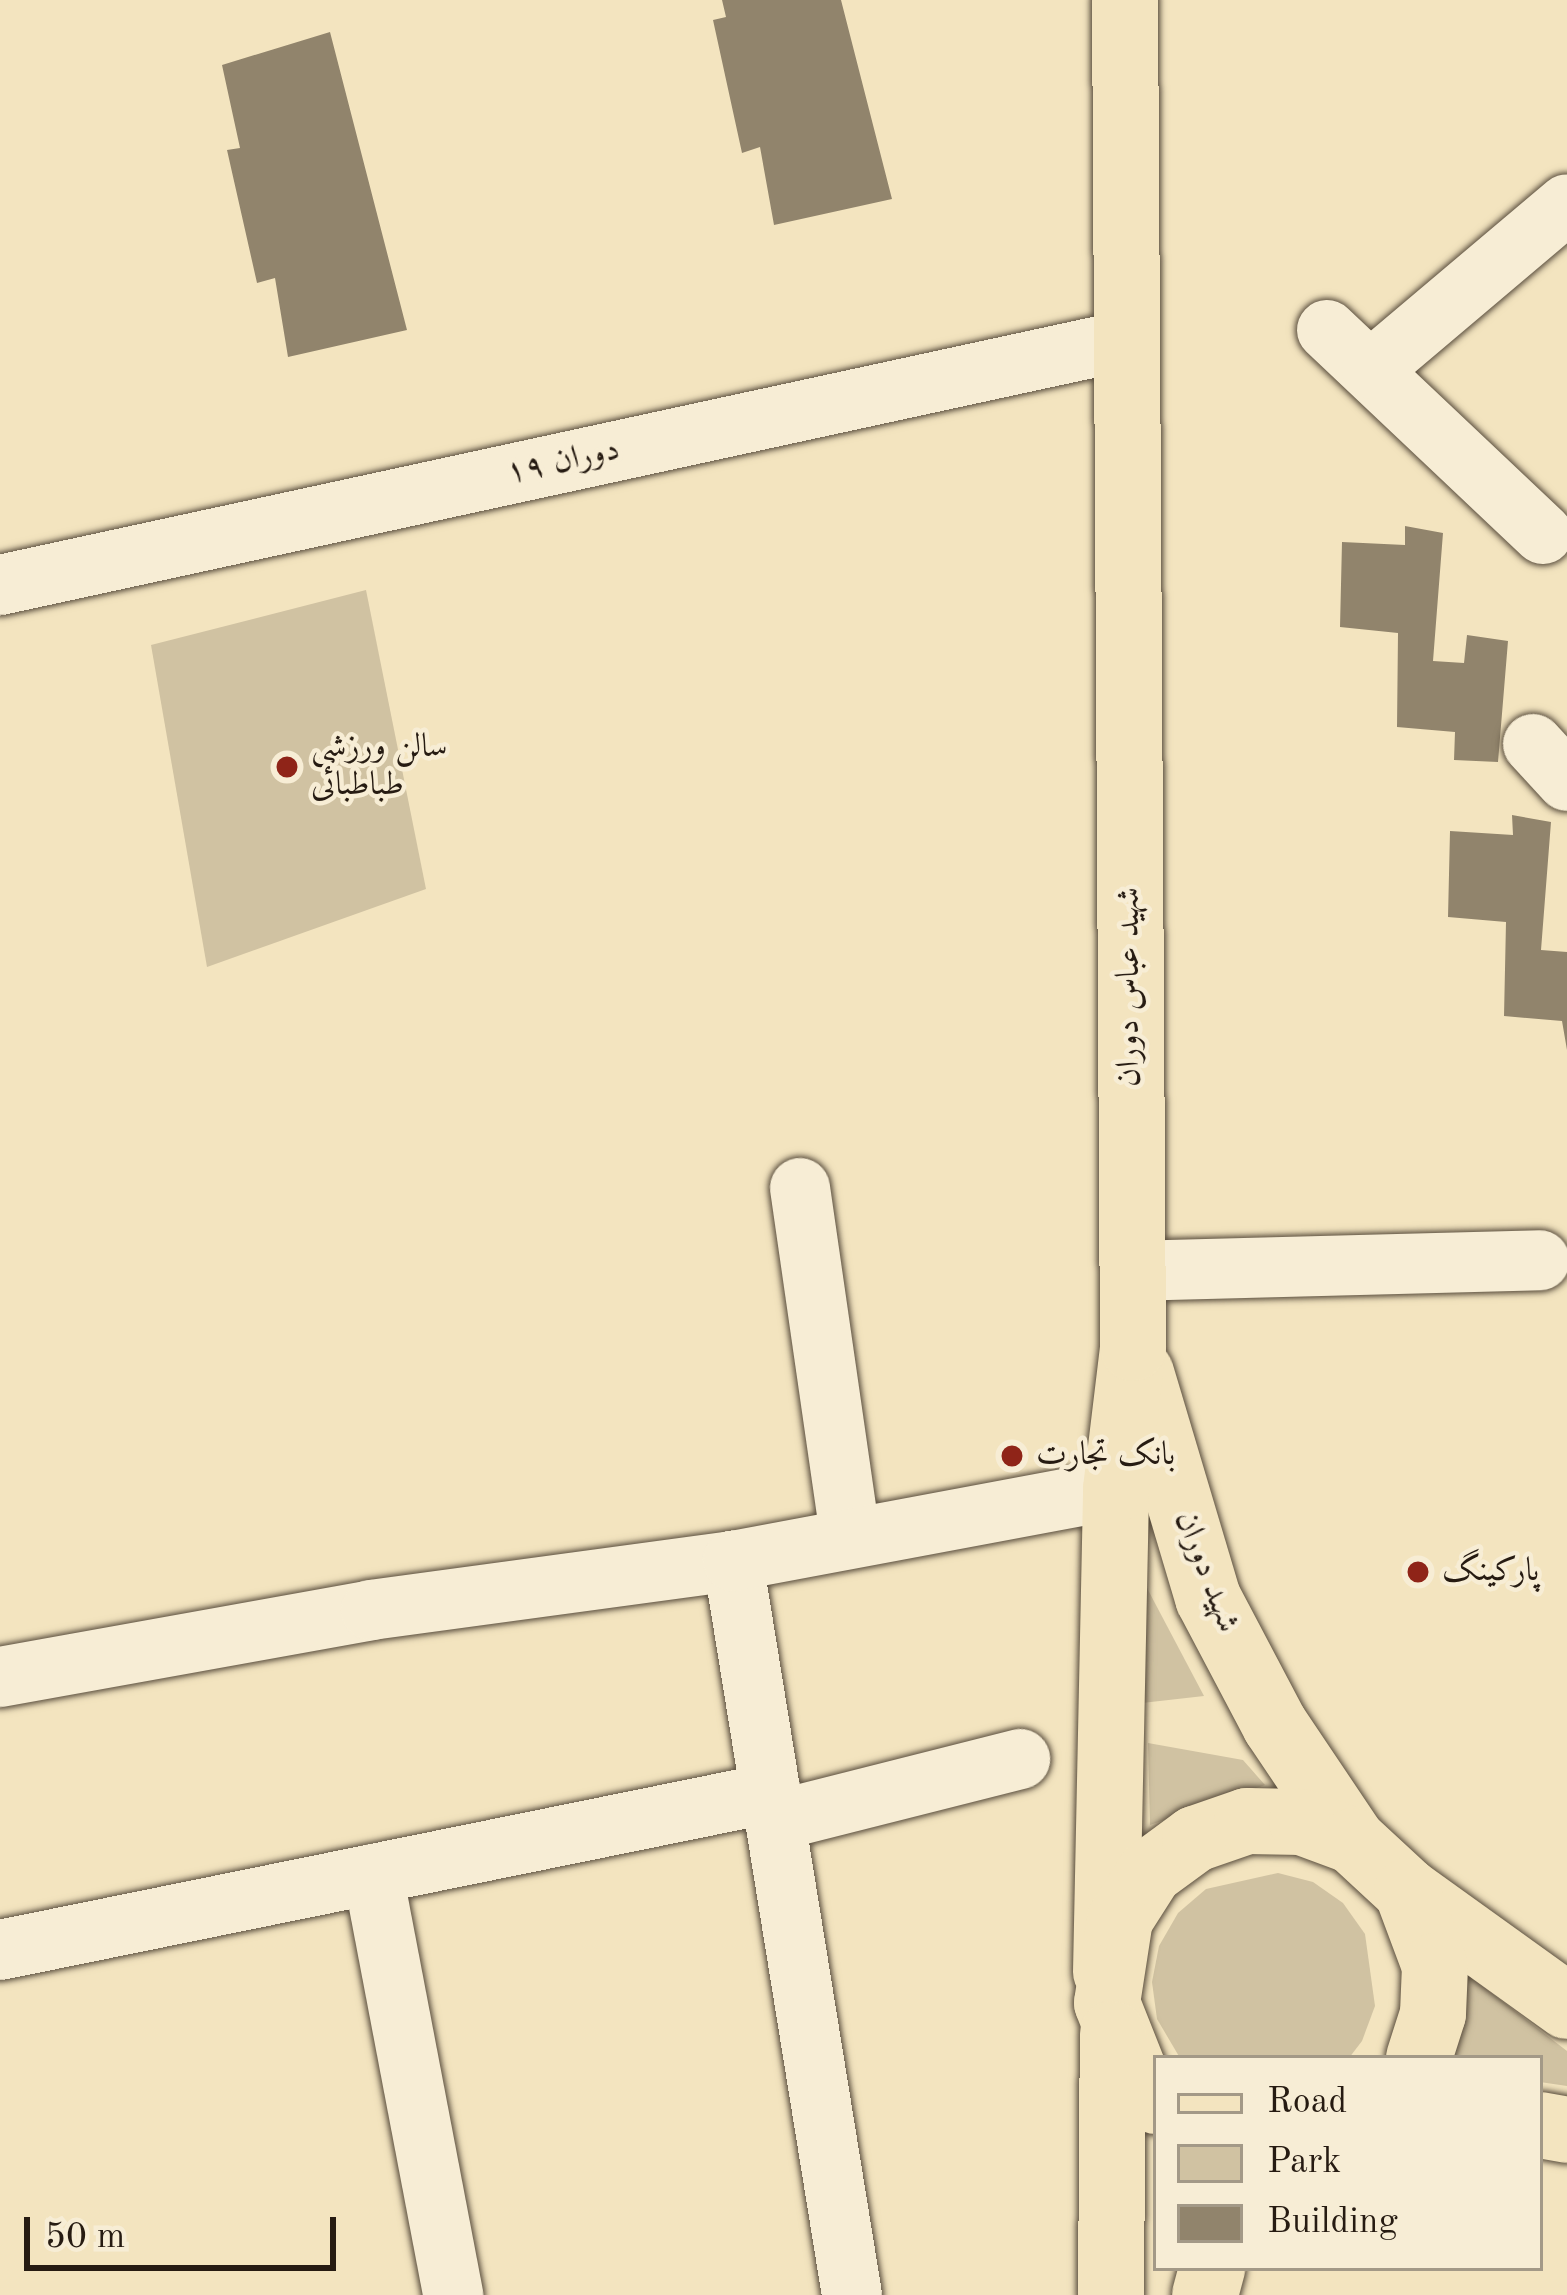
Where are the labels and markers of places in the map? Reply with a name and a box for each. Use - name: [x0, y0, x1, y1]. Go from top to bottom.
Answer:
- place label: سالن ورزشی طباطبائی: [311, 728, 448, 806]
- marker: سالن ورزشی طباطبائی: [274, 754, 300, 780]
- place label: بانک تجارت: [1036, 1436, 1175, 1476]
- marker: بانک تجارت: [999, 1443, 1025, 1469]
- place label: پارکینگ: [1442, 1552, 1539, 1592]
- marker: پارکینگ: [1405, 1559, 1431, 1585]

